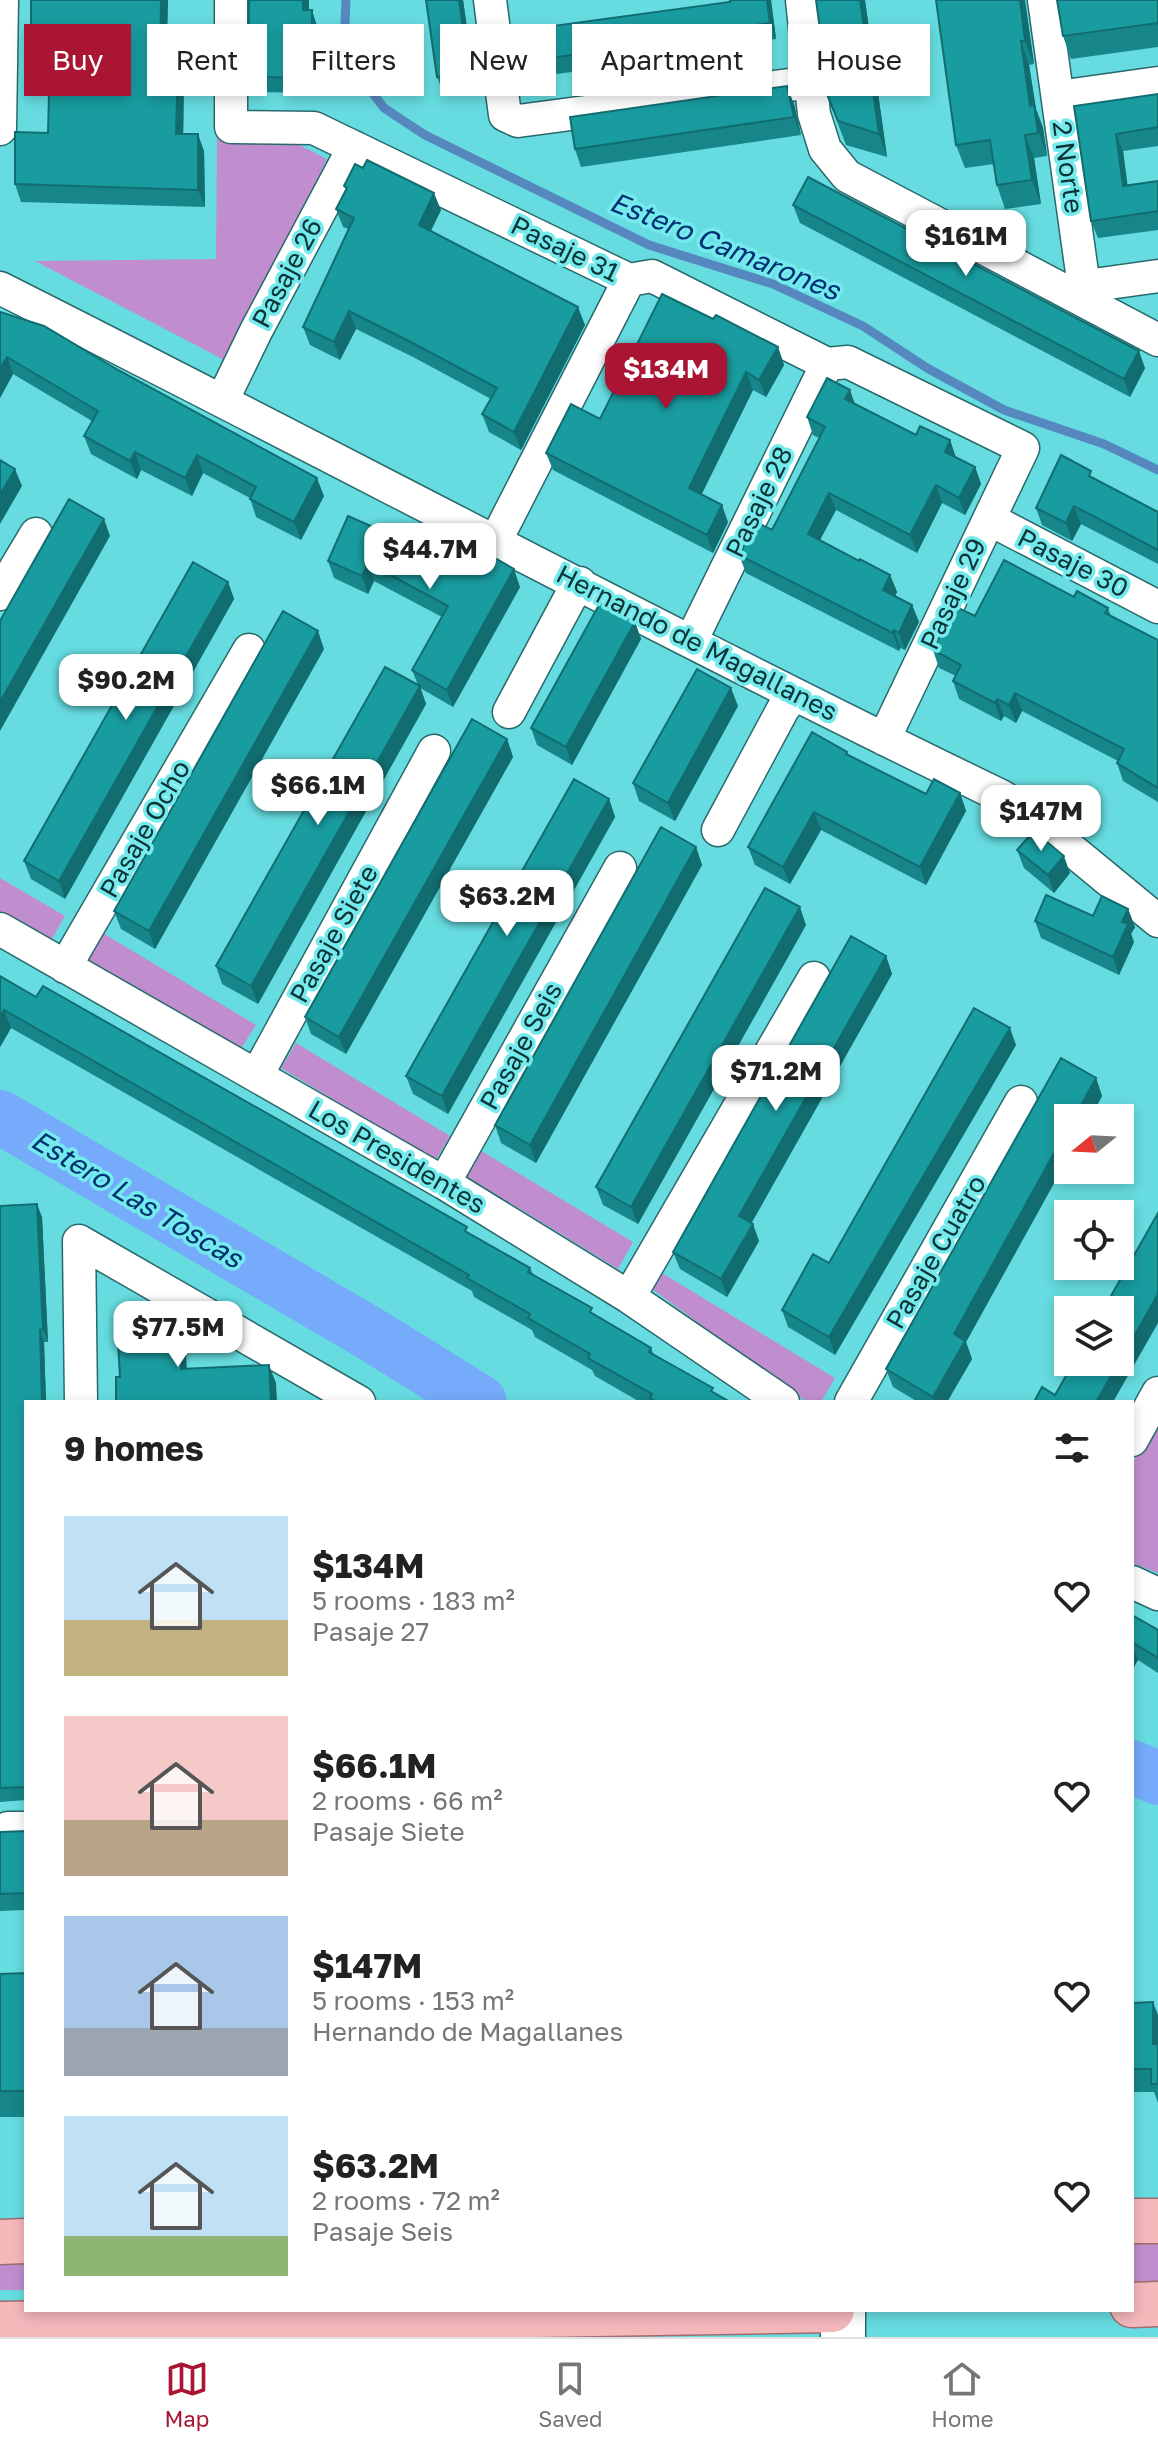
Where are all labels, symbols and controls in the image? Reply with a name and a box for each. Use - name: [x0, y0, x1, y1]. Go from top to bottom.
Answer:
- chip: Buy: [24, 24, 131, 96]
- chip: Rent: [147, 24, 267, 96]
- chip: Filters: [283, 24, 424, 96]
- chip: New: [440, 24, 556, 96]
- chip: Apartment: [572, 24, 772, 96]
- chip: House: [788, 24, 930, 96]
- street label: 2 Norte: [1047, 119, 1090, 215]
- water label: Estero Camarones: [605, 184, 846, 307]
- street label: Pasaje 31: [506, 209, 624, 288]
- pin: $161M: [910, 210, 1022, 278]
- street label: Pasaje 26: [245, 213, 328, 333]
- text: $161M: [924, 220, 1008, 251]
- pin: $134M: [610, 343, 722, 411]
- text: $134M: [623, 353, 709, 384]
- street label: Pasaje 28: [718, 441, 799, 562]
- street label: Pasaje 30: [1013, 522, 1134, 604]
- pin: $44.7M: [365, 523, 495, 591]
- text: $44.7M: [382, 533, 478, 564]
- street label: Pasaje 29: [913, 533, 992, 654]
- street label: Hernando de Magallanes: [552, 558, 843, 727]
- pin: $90.2M: [61, 654, 191, 722]
- text: $90.2M: [77, 664, 175, 695]
- street label: Pasaje Ocho: [93, 755, 196, 903]
- pin: $66.1M: [253, 759, 383, 827]
- text: $66.1M: [270, 769, 366, 800]
- pin: $147M: [985, 785, 1097, 853]
- text: $147M: [999, 795, 1083, 826]
- street label: Pasaje Siete: [283, 859, 384, 1008]
- pin: $63.2M: [442, 870, 572, 938]
- text: $63.2M: [458, 880, 556, 911]
- street label: Pasaje Seis: [473, 977, 568, 1115]
- pin: $71.2M: [711, 1045, 841, 1113]
- text: $71.2M: [730, 1055, 822, 1086]
- street label: Los Presidentes: [303, 1093, 491, 1220]
- north arrow: [1054, 1104, 1134, 1184]
- map controls: [1054, 1104, 1134, 1376]
- water label: Estero Las Toscas: [26, 1123, 250, 1275]
- street label: Pasaje Cuatro: [879, 1169, 992, 1334]
- button: locate: [1054, 1200, 1134, 1280]
- button: layers: [1054, 1296, 1134, 1376]
- pin: $77.5M: [113, 1301, 243, 1369]
- text: $77.5M: [131, 1311, 225, 1342]
- icon: filters: [1050, 1426, 1094, 1470]
- text: 9 homes: [64, 1428, 204, 1468]
- text: $134M: [312, 1545, 425, 1585]
- icon: home: [128, 1548, 224, 1644]
- icon: heart: [1050, 1574, 1094, 1618]
- text: 5 rooms · 183 m²: [312, 1585, 515, 1616]
- text: Pasaje 27: [312, 1616, 429, 1647]
- text: $66.1M: [312, 1745, 437, 1785]
- icon: home: [128, 1748, 224, 1844]
- icon: heart: [1050, 1774, 1094, 1818]
- text: 2 rooms · 66 m²: [312, 1785, 503, 1816]
- text: Pasaje Siete: [312, 1816, 465, 1847]
- text: $147M: [312, 1945, 422, 1985]
- icon: home: [128, 1948, 224, 2044]
- icon: heart: [1050, 1974, 1094, 2018]
- text: 5 rooms · 153 m²: [312, 1985, 514, 2016]
- text: Hernando de Magallanes: [312, 2016, 623, 2047]
- text: $63.2M: [312, 2145, 439, 2185]
- icon: home: [128, 2148, 224, 2244]
- icon: heart: [1050, 2174, 1094, 2218]
- text: 2 rooms · 72 m²: [312, 2185, 500, 2216]
- text: Pasaje Seis: [312, 2216, 453, 2247]
- tab: Map: [164, 2357, 209, 2432]
- tab: Saved: [538, 2357, 602, 2432]
- tab: Home: [931, 2357, 994, 2432]

